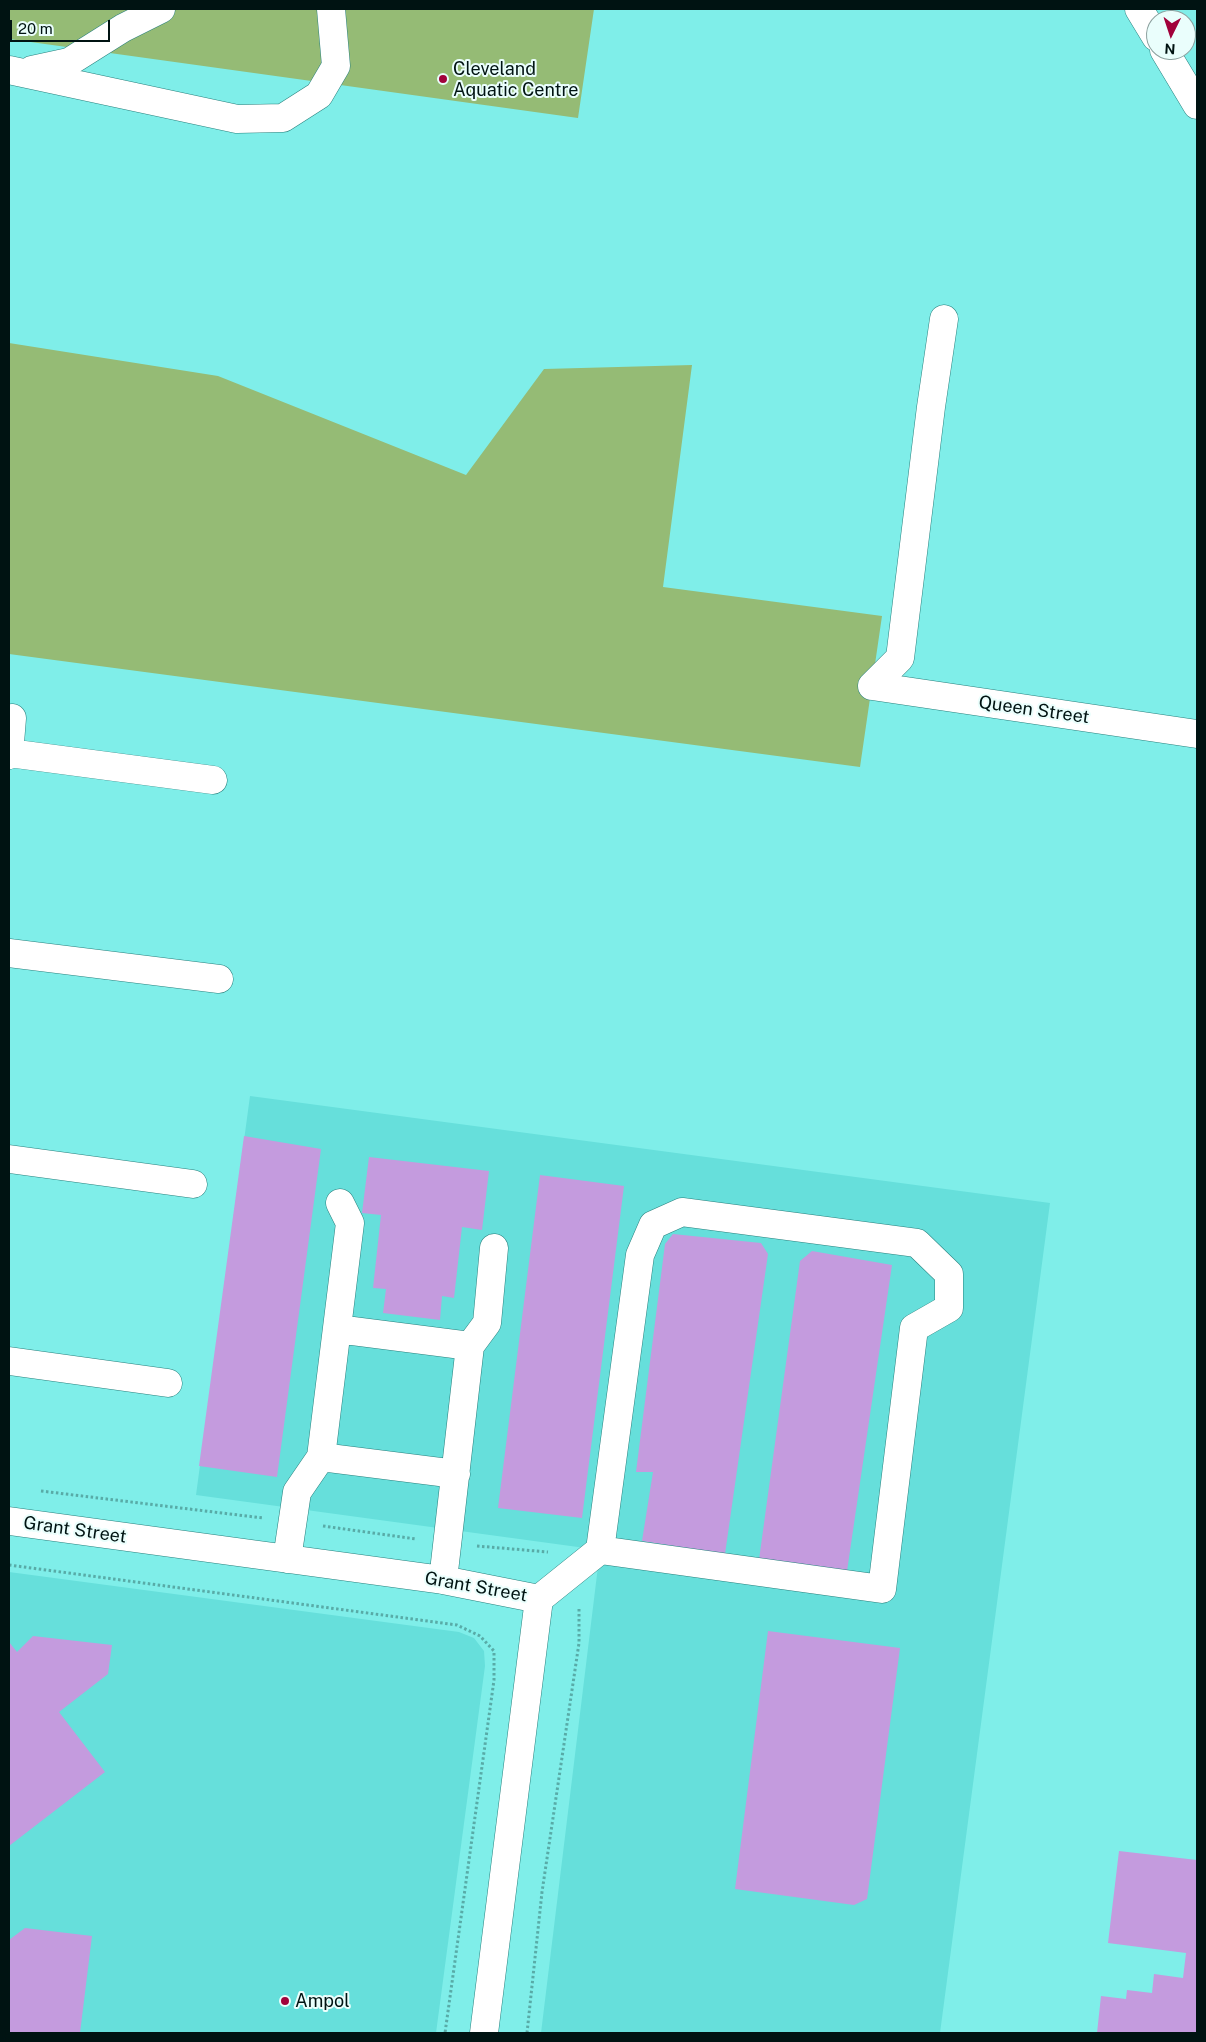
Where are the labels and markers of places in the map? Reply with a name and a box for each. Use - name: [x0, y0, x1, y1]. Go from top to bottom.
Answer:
- place label: Cleveland Aquatic Centre: [453, 58, 579, 100]
- marker: Cleveland Aquatic Centre: [437, 73, 449, 85]
- place label: Ampol: [295, 1990, 350, 2012]
- marker: Ampol: [279, 1995, 291, 2007]

